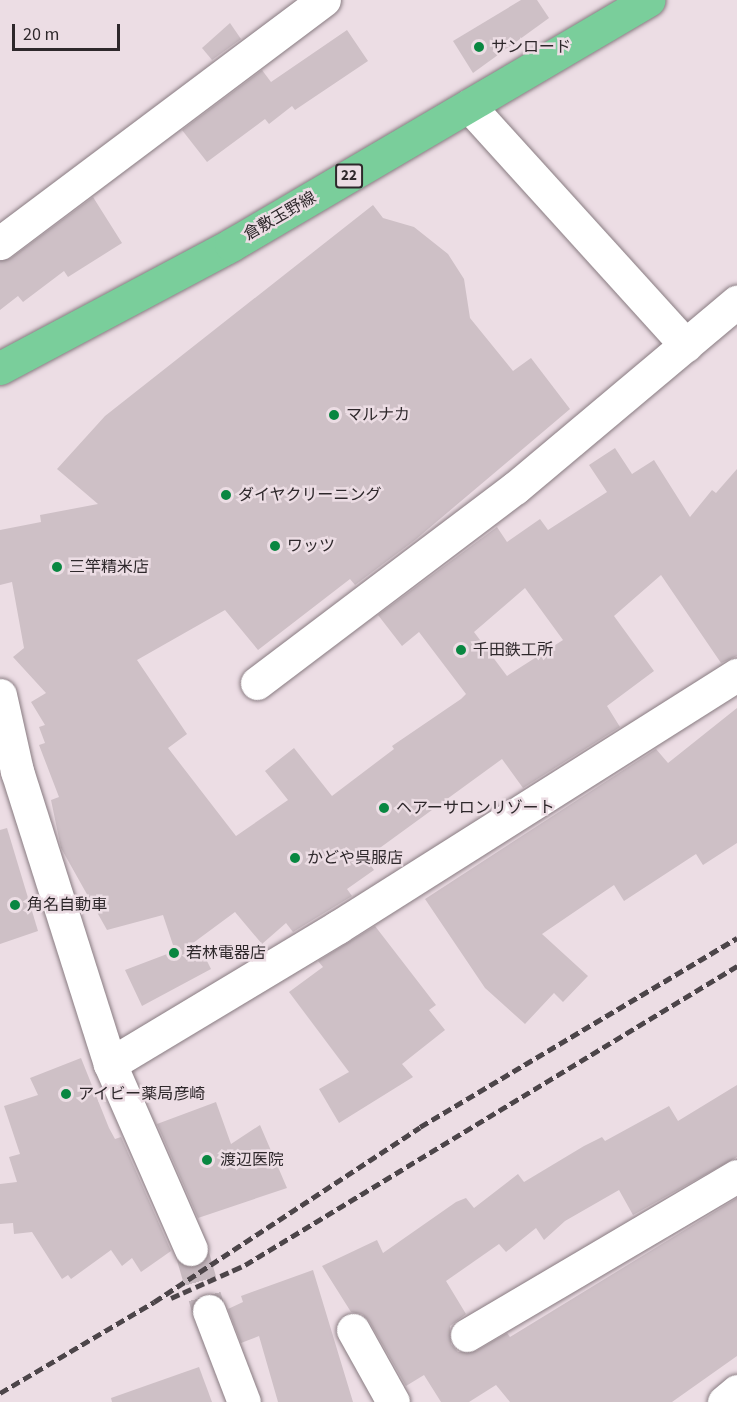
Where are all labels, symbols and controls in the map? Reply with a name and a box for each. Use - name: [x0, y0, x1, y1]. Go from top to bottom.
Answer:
- scale bar: [15, 12, 123, 50]
- text: 20 m: [23, 22, 59, 47]
- place label: サンロード: [491, 37, 571, 57]
- marker: サンロード: [472, 40, 486, 54]
- road number: 22: [334, 164, 364, 188]
- street label: 倉敷玉野線: [241, 188, 319, 244]
- place label: マルナカ: [346, 405, 410, 425]
- marker: マルナカ: [327, 408, 341, 422]
- place label: ダイヤクリーニング: [238, 485, 382, 505]
- marker: ダイヤクリーニング: [219, 488, 233, 502]
- place label: ワッツ: [287, 536, 335, 556]
- marker: ワッツ: [268, 539, 282, 553]
- place label: 三竿精米店: [69, 557, 149, 577]
- marker: 三竿精米店: [50, 560, 64, 574]
- place label: 千田鉄工所: [473, 640, 553, 660]
- marker: 千田鉄工所: [454, 643, 468, 657]
- place label: ヘアーサロンリゾート: [396, 798, 555, 818]
- marker: ヘアーサロンリゾート: [377, 801, 391, 815]
- place label: かどや呉服店: [307, 848, 403, 868]
- marker: かどや呉服店: [288, 851, 302, 865]
- place label: 角名自動車: [27, 895, 107, 915]
- marker: 角名自動車: [8, 898, 22, 912]
- place label: 若林電器店: [186, 943, 266, 963]
- marker: 若林電器店: [167, 946, 181, 960]
- place label: アイビー薬局彦崎: [78, 1084, 206, 1104]
- marker: アイビー薬局彦崎: [59, 1087, 73, 1101]
- place label: 渡辺医院: [220, 1150, 284, 1170]
- marker: 渡辺医院: [198, 1151, 216, 1169]

